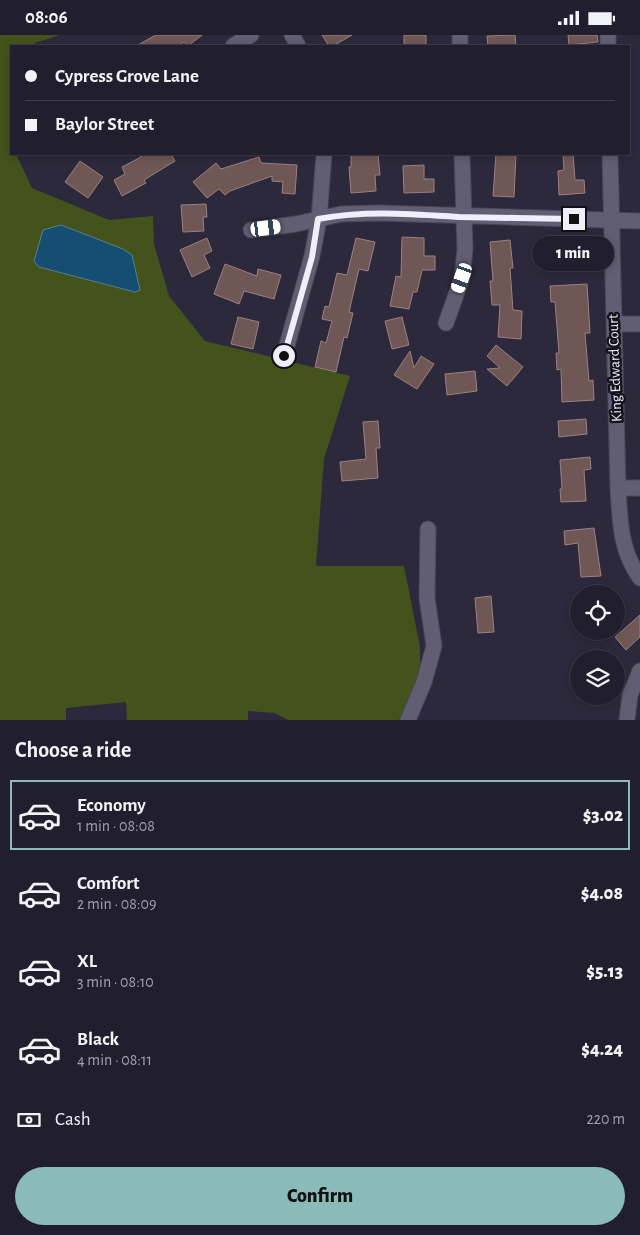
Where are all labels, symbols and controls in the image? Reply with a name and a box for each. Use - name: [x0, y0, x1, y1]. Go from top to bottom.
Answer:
- text: 08:06: [25, 8, 68, 27]
- text: Cypress Grove Lane: [55, 67, 199, 86]
- text: Baylor Street: [55, 115, 154, 134]
- route end: [563, 208, 585, 230]
- car: [250, 219, 281, 237]
- callout: 1 min: [533, 237, 615, 271]
- text: 1 min: [556, 245, 590, 261]
- car: [449, 261, 474, 295]
- street label: King Edward Court: [606, 314, 624, 422]
- route start: [273, 345, 295, 367]
- map controls: [570, 585, 625, 705]
- button: locate: [570, 585, 625, 640]
- button: layers: [570, 650, 625, 705]
- text: Choose a ride: [15, 739, 131, 761]
- icon: car: [17, 793, 62, 838]
- text: Economy: [77, 796, 146, 815]
- text: $3.02: [583, 806, 623, 825]
- text: 1 min · 08:08: [77, 818, 155, 834]
- icon: car: [17, 871, 62, 916]
- text: Comfort: [77, 874, 139, 893]
- text: $4.08: [581, 884, 623, 903]
- text: 2 min · 08:09: [77, 896, 156, 912]
- icon: car: [17, 949, 62, 994]
- text: XL: [77, 952, 97, 971]
- text: $5.13: [586, 962, 623, 981]
- text: 3 min · 08:10: [77, 974, 154, 990]
- icon: car: [17, 1027, 62, 1072]
- text: Black: [77, 1030, 119, 1049]
- text: $4.24: [581, 1040, 623, 1059]
- text: 4 min · 08:11: [77, 1052, 152, 1068]
- icon: cash: [15, 1106, 43, 1134]
- text: Cash: [55, 1110, 91, 1129]
- text: 220 m: [587, 1111, 625, 1127]
- button: Confirm: [15, 1167, 625, 1225]

